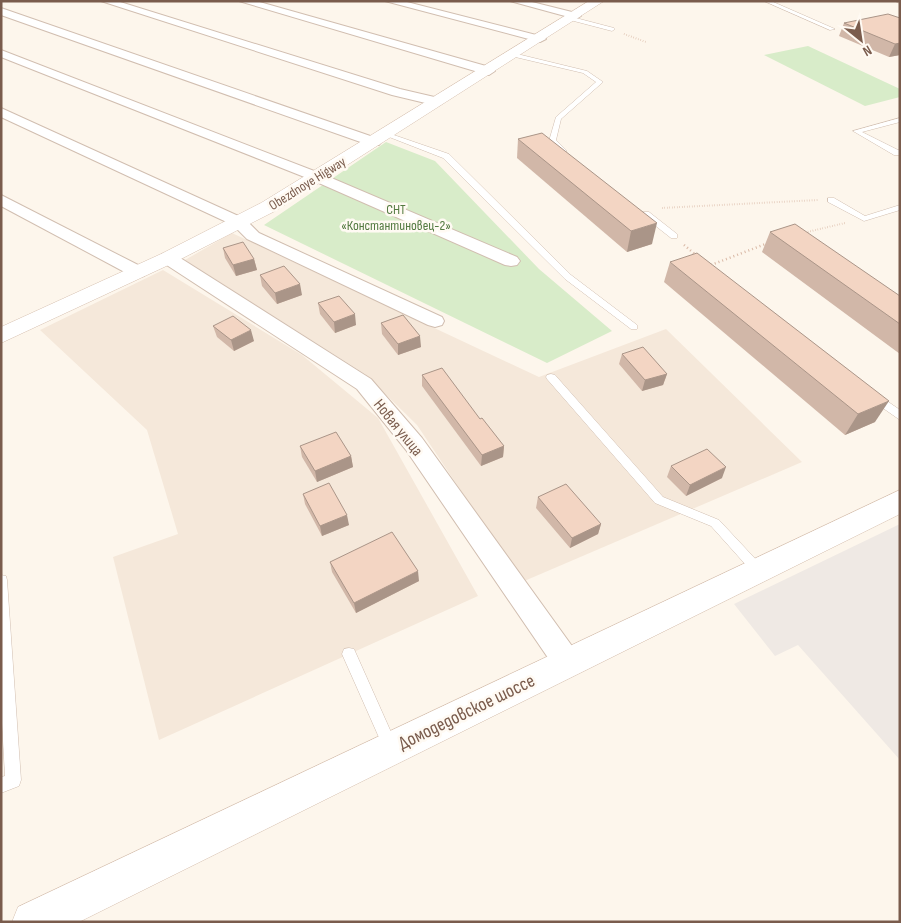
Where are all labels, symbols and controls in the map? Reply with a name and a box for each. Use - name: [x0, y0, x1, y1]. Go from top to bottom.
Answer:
- north arrow: [836, 15, 886, 65]
- text: N: [860, 42, 875, 60]
- street label: Obezdnoye Higway: [266, 153, 349, 214]
- park label: СНТ «Константиновец-2»: [341, 201, 451, 234]
- street label: Новая улица: [369, 396, 426, 460]
- street label: Домодедовское шоссе: [395, 669, 539, 755]

